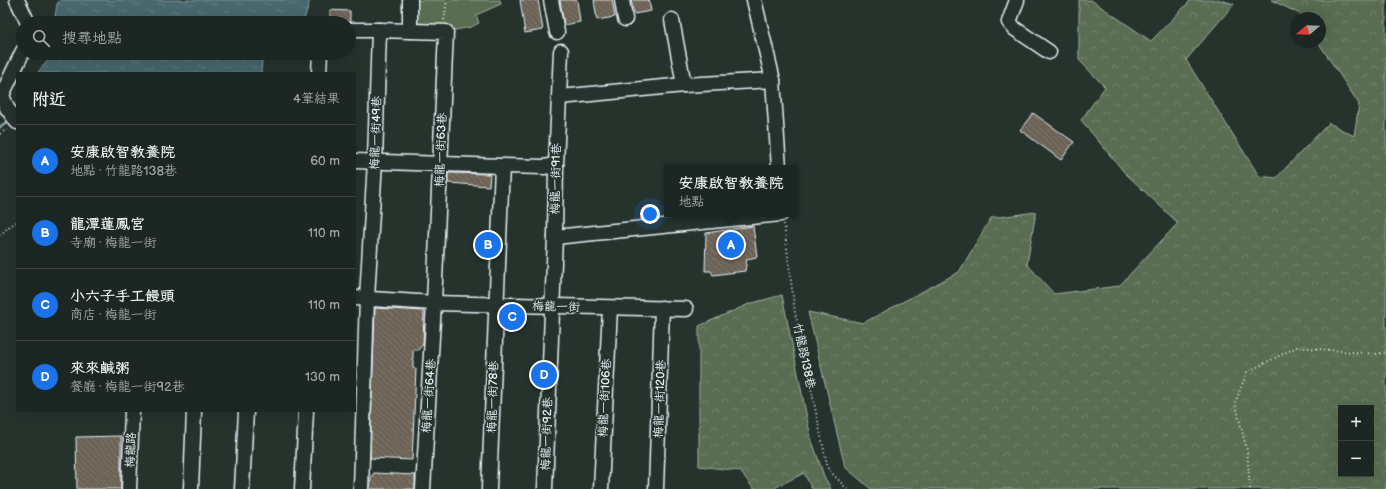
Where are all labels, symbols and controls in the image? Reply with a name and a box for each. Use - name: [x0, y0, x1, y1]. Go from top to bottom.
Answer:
- north arrow: [1290, 12, 1326, 48]
- search box: [16, 16, 356, 60]
- icon: search: [30, 27, 52, 49]
- text: 搜尋地點: [62, 29, 122, 48]
- text: 附近: [32, 90, 66, 110]
- text: 4筆結果: [293, 91, 340, 107]
- street label: 梅龍一街49巷: [367, 96, 385, 170]
- street label: 梅龍一街63巷: [432, 112, 450, 188]
- text: 安康啟智教養院: [70, 143, 175, 162]
- street label: 梅龍一街91巷: [548, 143, 564, 215]
- text: A: [41, 153, 49, 169]
- text: 60 m: [310, 153, 340, 169]
- text: 地點 · 竹龍路138巷: [70, 163, 177, 179]
- popup: [664, 165, 798, 217]
- text: 安康啟智教養院: [678, 174, 784, 193]
- text: 地點: [678, 194, 705, 210]
- your location: [640, 204, 660, 224]
- text: 龍潭蓮鳳宮: [70, 215, 145, 234]
- text: B: [40, 225, 50, 241]
- text: 110 m: [308, 225, 340, 241]
- pin: B: [475, 230, 501, 260]
- pin: A: [718, 230, 744, 260]
- text: 寺廟 · 梅龍一街: [70, 235, 156, 251]
- text: 小六子手工饅頭: [70, 287, 175, 306]
- text: C: [40, 297, 50, 313]
- text: 110 m: [308, 297, 340, 313]
- street label: 梅龍一街: [532, 299, 580, 315]
- pin: C: [499, 302, 525, 332]
- text: 商店 · 梅龍一街: [70, 307, 156, 323]
- street label: 竹龍路138巷: [790, 322, 818, 390]
- street label: 梅龍一街64巷: [419, 358, 439, 434]
- street label: 梅龍一街106巷: [595, 358, 615, 438]
- text: 來來鹹粥: [70, 359, 130, 378]
- street label: 梅龍一街120巷: [651, 359, 669, 439]
- street label: 梅龍一街78巷: [484, 360, 502, 434]
- pin: D: [531, 360, 557, 390]
- text: D: [40, 369, 50, 385]
- text: 130 m: [305, 369, 340, 385]
- text: 餐廳 · 梅龍一街92巷: [70, 379, 185, 395]
- street label: 梅龍一街92巷: [538, 397, 556, 471]
- map controls: [1338, 405, 1374, 477]
- button: +: [1338, 405, 1374, 441]
- street label: 梅龍路: [123, 432, 139, 468]
- button: −: [1338, 441, 1374, 477]

